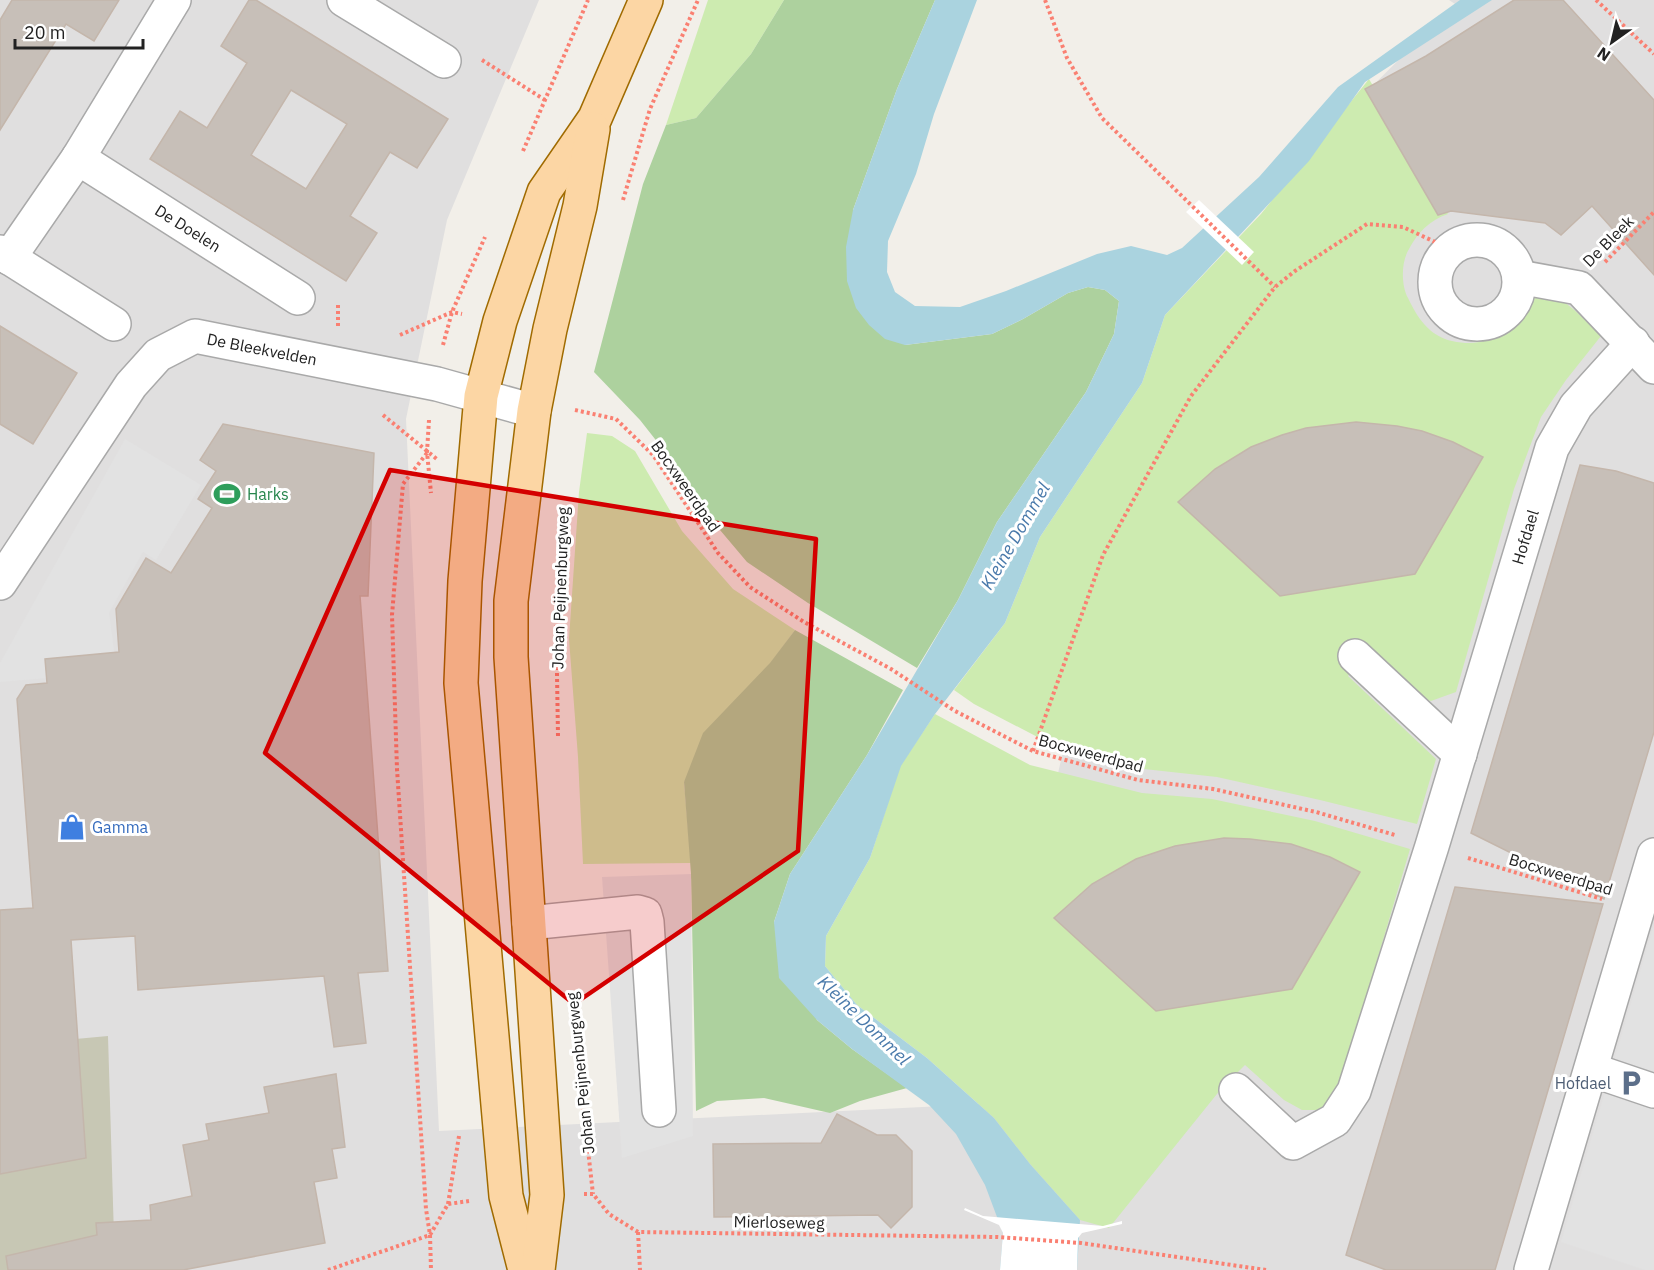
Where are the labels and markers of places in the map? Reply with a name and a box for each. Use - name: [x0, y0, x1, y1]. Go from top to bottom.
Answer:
- sports icon: Harks: [212, 479, 242, 509]
- place label: Harks: [247, 484, 289, 504]
- shop icon: Gamma: [57, 812, 87, 842]
- place label: Gamma: [92, 817, 149, 837]
- parking icon: Hofdael: [1616, 1068, 1646, 1098]
- place label: Hofdael: [1555, 1073, 1611, 1093]

